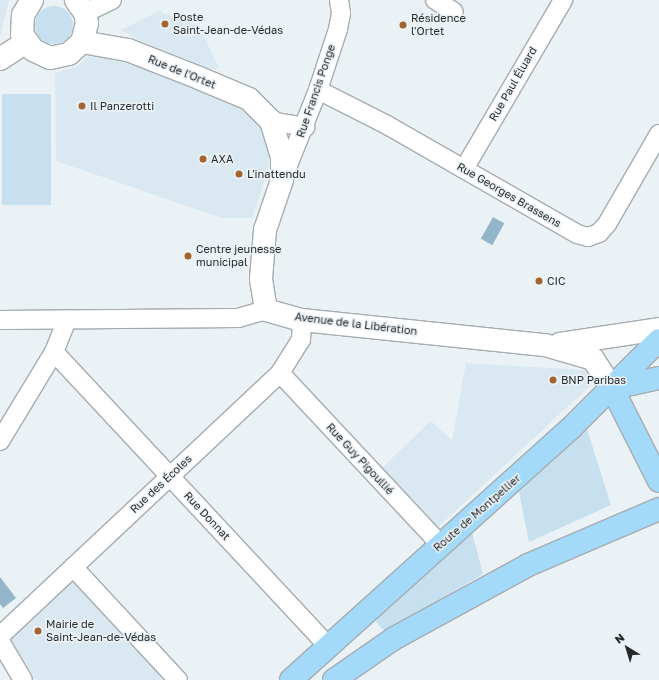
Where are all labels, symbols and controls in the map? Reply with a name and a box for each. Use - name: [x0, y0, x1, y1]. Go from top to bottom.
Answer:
- place label: Poste Saint-Jean-de-Védas: [173, 11, 283, 37]
- place label: Résidence l'Ortet: [411, 12, 466, 38]
- marker: Poste Saint-Jean-de-Védas: [160, 19, 170, 29]
- marker: Résidence l'Ortet: [398, 20, 408, 30]
- street label: Rue Francis Ponge: [294, 43, 338, 139]
- street label: Rue Paul Éluard: [486, 45, 540, 123]
- street label: Rue de l'Ortet: [146, 52, 218, 92]
- place label: Il Panzerotti: [90, 99, 154, 113]
- marker: Il Panzerotti: [77, 101, 87, 111]
- place label: AXA: [211, 152, 233, 166]
- marker: AXA: [198, 154, 208, 164]
- street label: Rue Georges Brassens: [455, 160, 563, 230]
- place label: L'inattendu: [247, 167, 306, 181]
- marker: L'inattendu: [234, 169, 244, 179]
- place label: Centre jeunesse municipal: [196, 243, 281, 269]
- marker: Centre jeunesse municipal: [183, 251, 193, 261]
- place label: CIC: [547, 274, 565, 288]
- marker: CIC: [534, 276, 544, 286]
- street label: Avenue de la Libération: [294, 310, 418, 338]
- place label: BNP Paribas: [561, 373, 626, 387]
- marker: BNP Paribas: [548, 375, 558, 385]
- street label: Rue Guy Pigoullié: [323, 421, 397, 497]
- street label: Rue des Écoles: [127, 452, 195, 516]
- street label: Route de Montpellier: [431, 472, 523, 554]
- street label: Rue Donnat: [181, 489, 233, 543]
- place label: Mairie de Saint-Jean-de-Védas: [46, 618, 156, 644]
- marker: Mairie de Saint-Jean-de-Védas: [33, 626, 43, 636]
- north arrow: [607, 628, 647, 668]
- text: N: [612, 630, 627, 646]

